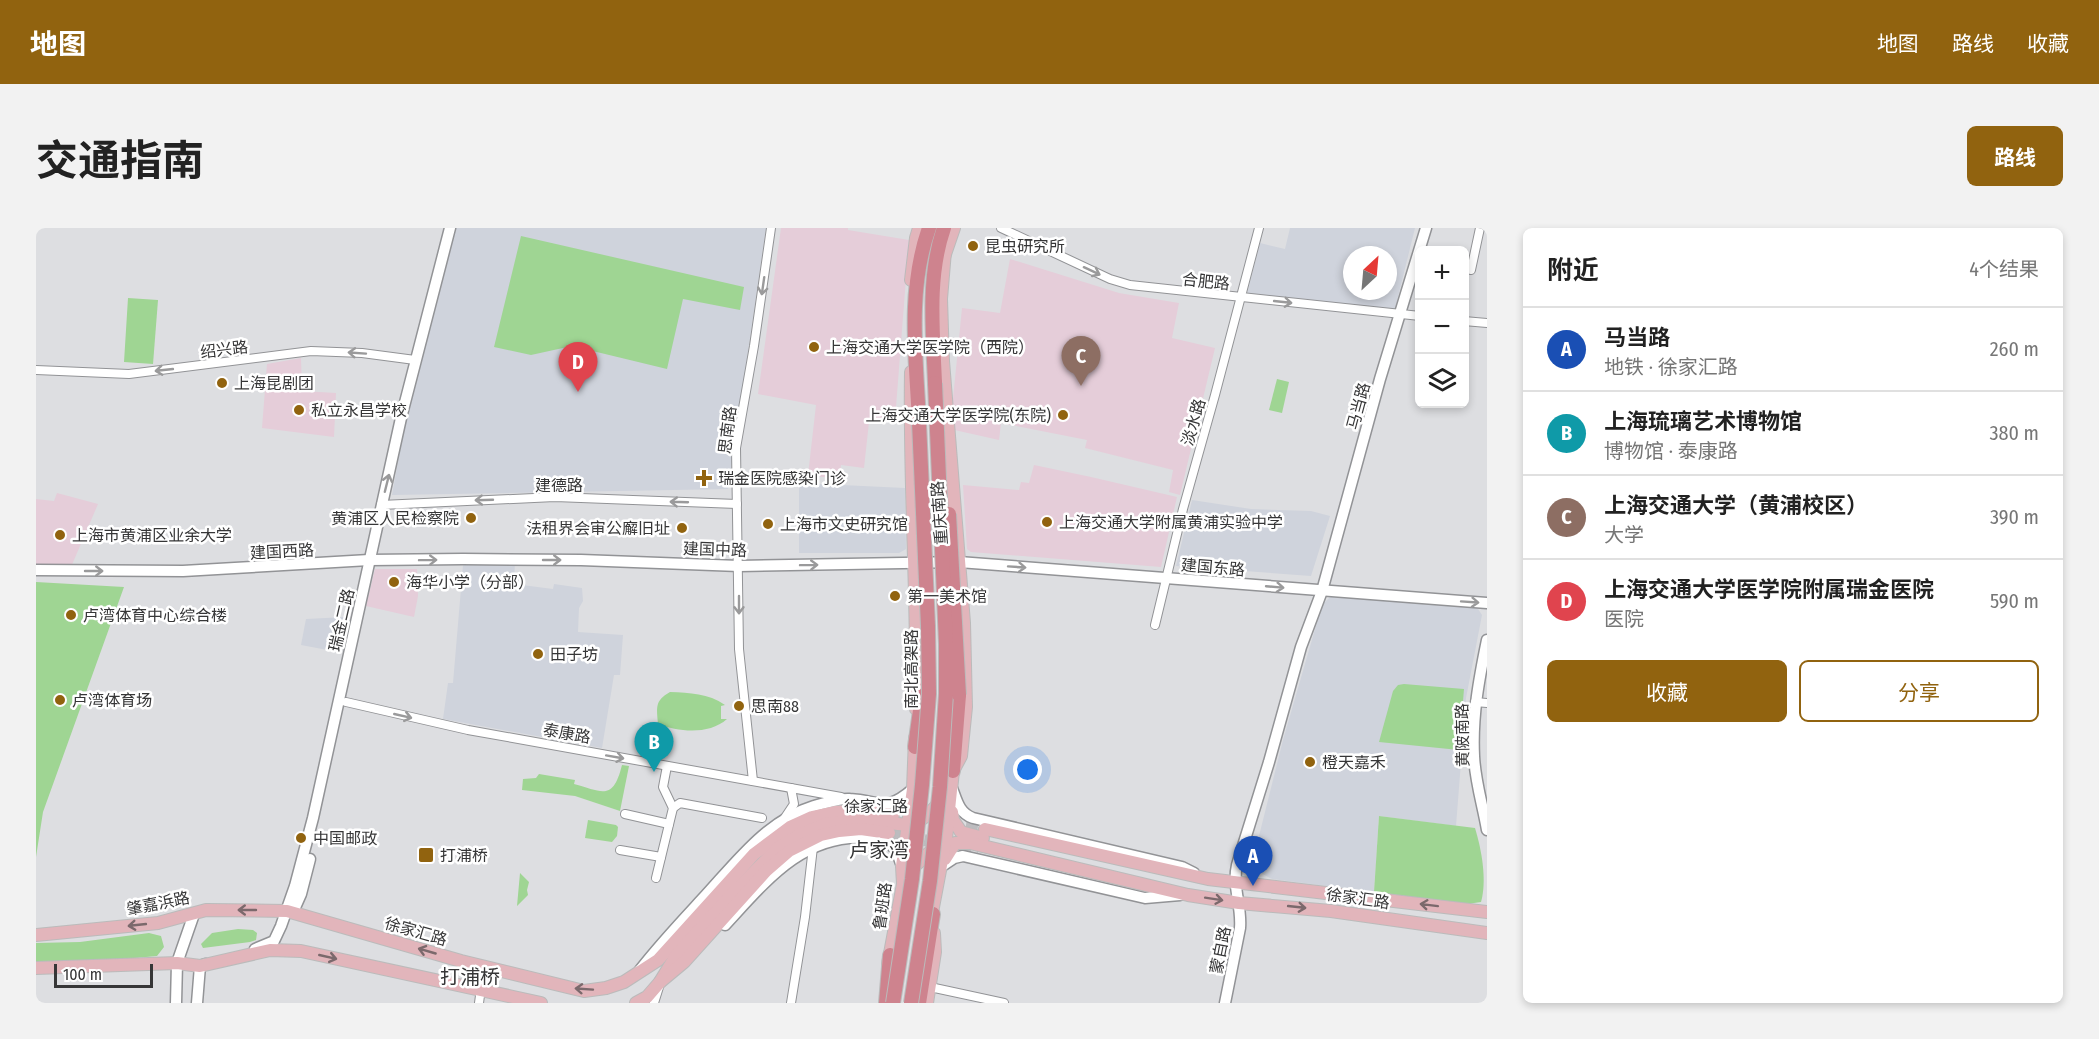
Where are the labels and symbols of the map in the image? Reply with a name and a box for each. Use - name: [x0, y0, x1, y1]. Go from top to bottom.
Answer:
- place label: 昆虫研究所: [985, 237, 1065, 256]
- marker: 昆虫研究所: [966, 239, 980, 253]
- north arrow: [1343, 246, 1397, 300]
- one-way arrow: [1083, 265, 1101, 277]
- street label: 合肥路: [1181, 270, 1231, 293]
- one-way arrow: [757, 275, 768, 295]
- one-way arrow: [1273, 297, 1293, 308]
- pin: C: [1062, 336, 1100, 386]
- street label: 绍兴路: [199, 337, 249, 362]
- place label: 上海交通大学医学院（西院）: [826, 338, 1034, 357]
- marker: 上海交通大学医学院（西院）: [807, 340, 821, 354]
- pin: D: [558, 342, 598, 392]
- one-way arrow: [348, 347, 368, 358]
- one-way arrow: [154, 365, 174, 376]
- place label: 上海昆剧团: [234, 374, 314, 393]
- marker: 上海昆剧团: [215, 376, 229, 390]
- street label: 马当路: [1343, 380, 1374, 432]
- street label: 淡水路: [1178, 396, 1209, 448]
- place label: 私立永昌学校: [311, 401, 407, 420]
- marker: 私立永昌学校: [292, 403, 306, 417]
- street label: 思南路: [715, 405, 740, 455]
- place label: 上海交通大学医学院(东院): [866, 406, 1051, 425]
- marker: 上海交通大学医学院(东院): [1056, 408, 1070, 422]
- marker: 瑞金医院感染门诊: [695, 469, 713, 487]
- place label: 瑞金医院感染门诊: [718, 469, 846, 488]
- one-way arrow: [381, 473, 393, 492]
- street label: 建德路: [535, 476, 583, 495]
- street label: 重庆南路: [928, 480, 951, 546]
- one-way arrow: [475, 495, 495, 506]
- one-way arrow: [670, 496, 690, 507]
- place label: 黄浦区人民检察院: [331, 509, 459, 528]
- marker: 黄浦区人民检察院: [464, 511, 478, 525]
- place label: 上海交通大学附属黄浦实验中学: [1059, 513, 1283, 532]
- place label: 上海市文史研究馆: [780, 515, 908, 534]
- marker: 上海交通大学附属黄浦实验中学: [1040, 515, 1054, 529]
- marker: 上海市文史研究馆: [761, 517, 775, 531]
- place label: 法租界会审公廨旧址: [526, 519, 670, 538]
- marker: 法租界会审公廨旧址: [675, 521, 689, 535]
- place label: 上海市黄浦区业余大学: [72, 526, 232, 545]
- marker: 上海市黄浦区业余大学: [53, 528, 67, 542]
- street label: 建国中路: [683, 539, 747, 560]
- street label: 建国西路: [250, 540, 314, 563]
- one-way arrow: [417, 554, 437, 565]
- one-way arrow: [541, 554, 561, 566]
- street label: 建国东路: [1180, 555, 1246, 580]
- one-way arrow: [799, 559, 819, 571]
- one-way arrow: [1007, 561, 1027, 572]
- one-way arrow: [84, 565, 104, 577]
- place label: 海华小学（分部）: [406, 573, 534, 592]
- marker: 海华小学（分部）: [387, 575, 401, 589]
- one-way arrow: [1265, 581, 1285, 592]
- street label: 瑞金二路: [325, 587, 358, 653]
- place label: 第一美术馆: [907, 587, 987, 606]
- marker: 第一美术馆: [888, 589, 902, 603]
- one-way arrow: [733, 594, 745, 614]
- one-way arrow: [1459, 597, 1479, 608]
- place label: 卢湾体育中心综合楼: [83, 606, 227, 625]
- marker: 卢湾体育中心综合楼: [64, 608, 78, 622]
- street label: 南北高架路: [902, 629, 921, 709]
- place label: 田子坊: [550, 645, 598, 664]
- marker: 田子坊: [531, 647, 545, 661]
- place label: 卢湾体育场: [72, 691, 152, 710]
- marker: 卢湾体育场: [53, 693, 67, 707]
- place label: 思南88: [751, 697, 799, 716]
- marker: 思南88: [732, 699, 746, 713]
- street label: 黄陂南路: [1452, 703, 1473, 767]
- one-way arrow: [393, 710, 412, 722]
- street label: 泰康路: [542, 720, 592, 747]
- pin: B: [634, 722, 674, 772]
- one-way arrow: [605, 752, 625, 763]
- place label: 橙天嘉禾: [1322, 753, 1386, 772]
- your location: [1013, 755, 1042, 784]
- marker: 橙天嘉禾: [1303, 755, 1317, 769]
- street label: 徐家汇路: [844, 797, 908, 816]
- place label: 中国邮政: [313, 829, 377, 848]
- marker: 中国邮政: [294, 831, 308, 845]
- pin: A: [1234, 836, 1272, 886]
- district label: 卢家湾: [849, 838, 909, 862]
- marker: 打浦桥: [417, 846, 435, 864]
- place label: 打浦桥: [440, 846, 488, 865]
- street label: 鲁班路: [870, 881, 895, 931]
- street label: 徐家汇路: [1325, 885, 1391, 912]
- street label: 肇嘉浜路: [125, 888, 191, 919]
- one-way arrow: [1203, 893, 1223, 904]
- one-way arrow: [1419, 899, 1439, 910]
- one-way arrow: [1287, 902, 1307, 913]
- one-way arrow: [237, 904, 257, 916]
- street label: 徐家汇路: [382, 914, 449, 949]
- one-way arrow: [127, 920, 147, 931]
- street label: 蒙自路: [1207, 925, 1234, 975]
- one-way arrow: [418, 945, 437, 956]
- one-way arrow: [318, 951, 337, 963]
- scale bar: [54, 961, 153, 988]
- district label: 打浦桥: [440, 965, 500, 989]
- one-way arrow: [575, 983, 595, 994]

